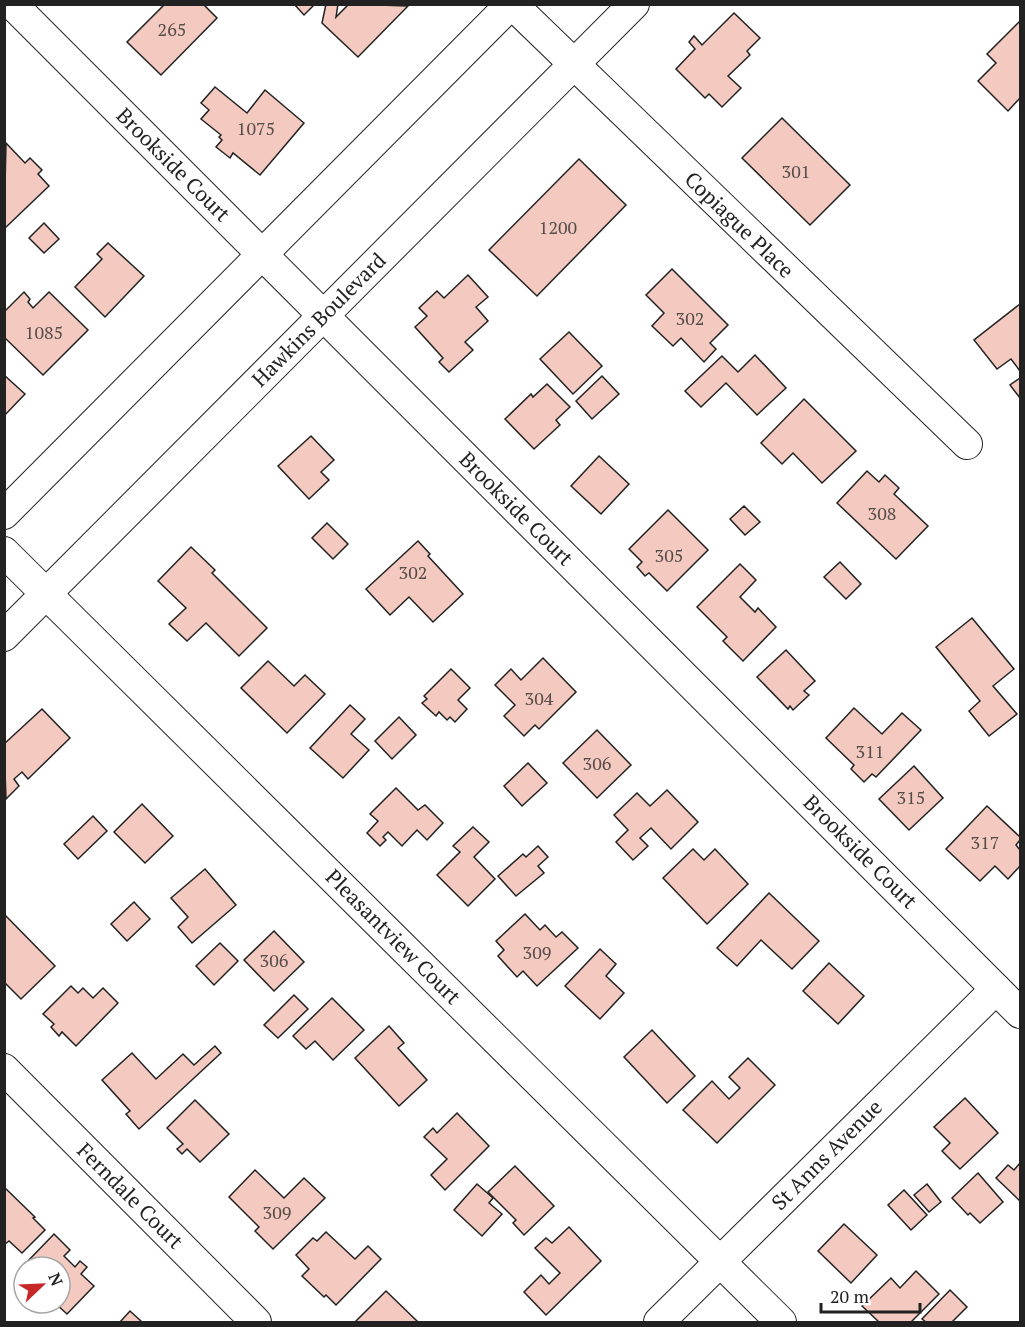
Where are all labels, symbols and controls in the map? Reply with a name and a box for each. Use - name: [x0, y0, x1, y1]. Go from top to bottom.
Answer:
- house number: 265: [158, 17, 186, 41]
- street label: Brookside Court: [111, 101, 237, 227]
- house number: 1075: [237, 116, 275, 140]
- house number: 301: [782, 159, 810, 183]
- street label: Copiague Place: [679, 165, 800, 284]
- house number: 1200: [539, 215, 577, 239]
- street label: Hawkins Boulevard: [245, 246, 392, 393]
- house number: 302: [676, 306, 704, 330]
- house number: 1085: [25, 320, 63, 344]
- street label: Brookside Court: [454, 445, 580, 571]
- house number: 308: [868, 501, 896, 525]
- house number: 305: [655, 543, 683, 567]
- house number: 302: [399, 560, 427, 584]
- house number: 304: [525, 686, 554, 710]
- house number: 311: [856, 739, 884, 763]
- house number: 306: [583, 751, 612, 775]
- house number: 315: [897, 785, 925, 809]
- street label: Brookside Court: [798, 788, 924, 914]
- house number: 317: [971, 830, 999, 854]
- street label: Pleasantview Court: [320, 863, 468, 1010]
- house number: 309: [523, 940, 551, 964]
- house number: 306: [260, 948, 289, 972]
- street label: St Anns Avenue: [765, 1093, 888, 1216]
- street label: Ferndale Court: [72, 1136, 190, 1255]
- house number: 309: [263, 1200, 291, 1224]
- north arrow: [12, 1255, 72, 1315]
- text: N: [43, 1269, 68, 1289]
- scale bar: [821, 1276, 920, 1314]
- text: 20 m: [830, 1284, 870, 1308]

